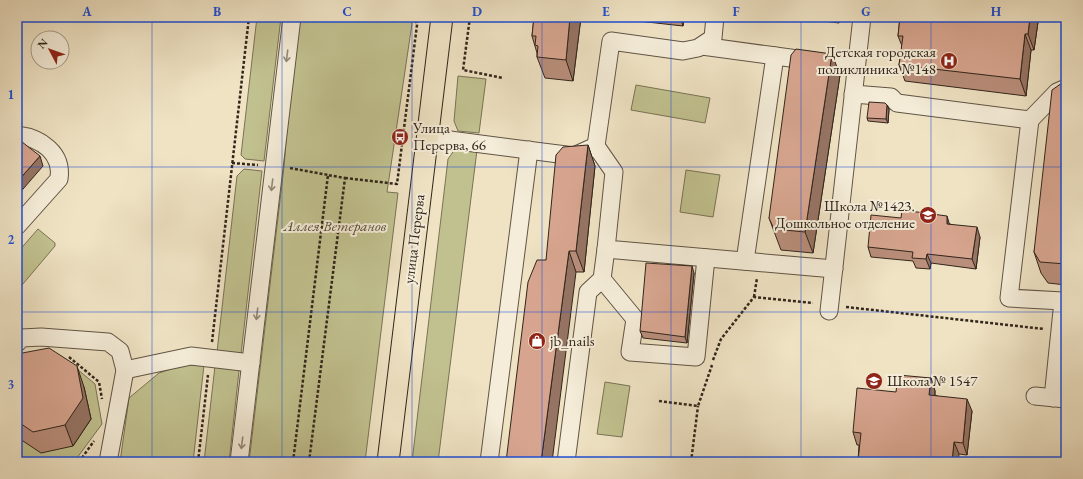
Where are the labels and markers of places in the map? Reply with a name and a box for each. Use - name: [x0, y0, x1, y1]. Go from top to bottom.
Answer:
- place label: Детская городская поликлиника №148: [818, 42, 936, 78]
- hospital icon: Детская городская поликлиника №148: [939, 51, 959, 71]
- place label: Улица Перерва, 66: [412, 118, 486, 154]
- bus stop icon: Улица Перерва, 66: [390, 127, 410, 147]
- place label: Школа №1423. Дошкольное отделение: [775, 196, 915, 232]
- school or university icon: Школа №1423. Дошкольное отделение: [918, 205, 938, 225]
- shop icon: jb_nails: [527, 331, 547, 351]
- place label: jb_nails: [549, 331, 595, 350]
- school or university icon: Школа № 1547: [864, 371, 884, 391]
- place label: Школа № 1547: [887, 371, 978, 390]

